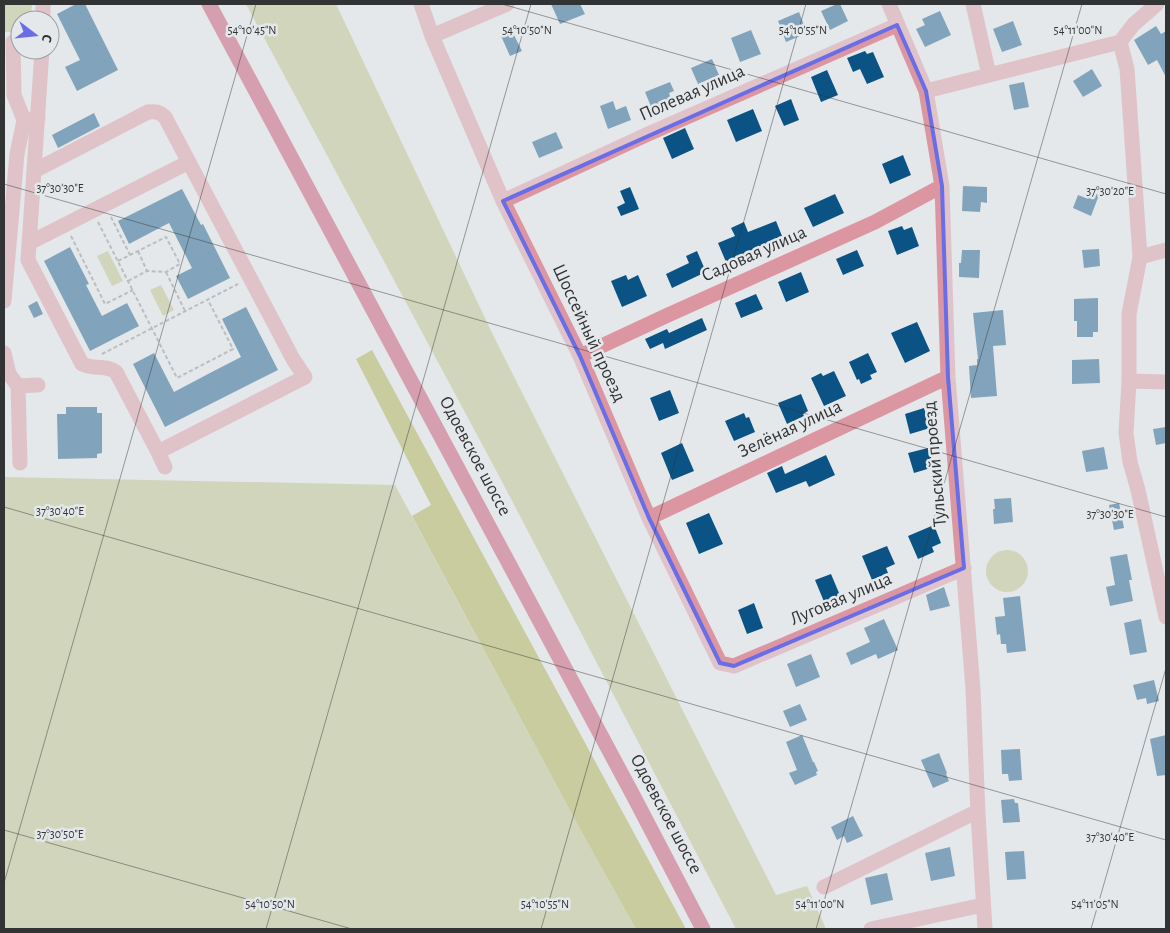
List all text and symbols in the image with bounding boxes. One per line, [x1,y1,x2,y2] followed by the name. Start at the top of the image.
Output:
[10,10,60,60] north arrow
[227,24,277,36] text: 54°10'45"N
[502,24,552,36] text: 54°10'50"N
[779,24,827,36] text: 54°10'55"N
[1054,24,1102,36] text: 54°11'00"N
[39,33,54,44] text: С
[636,61,748,125] street label: Полевая улица
[36,182,84,194] text: 37°30'30"E
[1086,185,1134,197] text: 37°30'20"E
[699,222,810,286] street label: Садовая улица
[549,261,629,405] street label: Шоссейный проезд
[436,393,514,519] street label: Одоевское шоссе
[735,397,845,461] street label: Зелёная улица
[920,400,950,528] street label: Тульский проезд
[36,505,84,517] text: 37°30'40"E
[1086,508,1134,520] text: 37°30'30"E
[787,569,895,629] street label: Луговая улица
[627,751,705,877] street label: Одоевское шоссе
[36,828,84,840] text: 37°30'50"E
[1086,831,1134,843] text: 37°30'40"E
[245,898,295,910] text: 54°10'50"N
[521,898,569,910] text: 54°10'55"N
[796,898,844,910] text: 54°11'00"N
[1071,898,1119,910] text: 54°11'05"N

